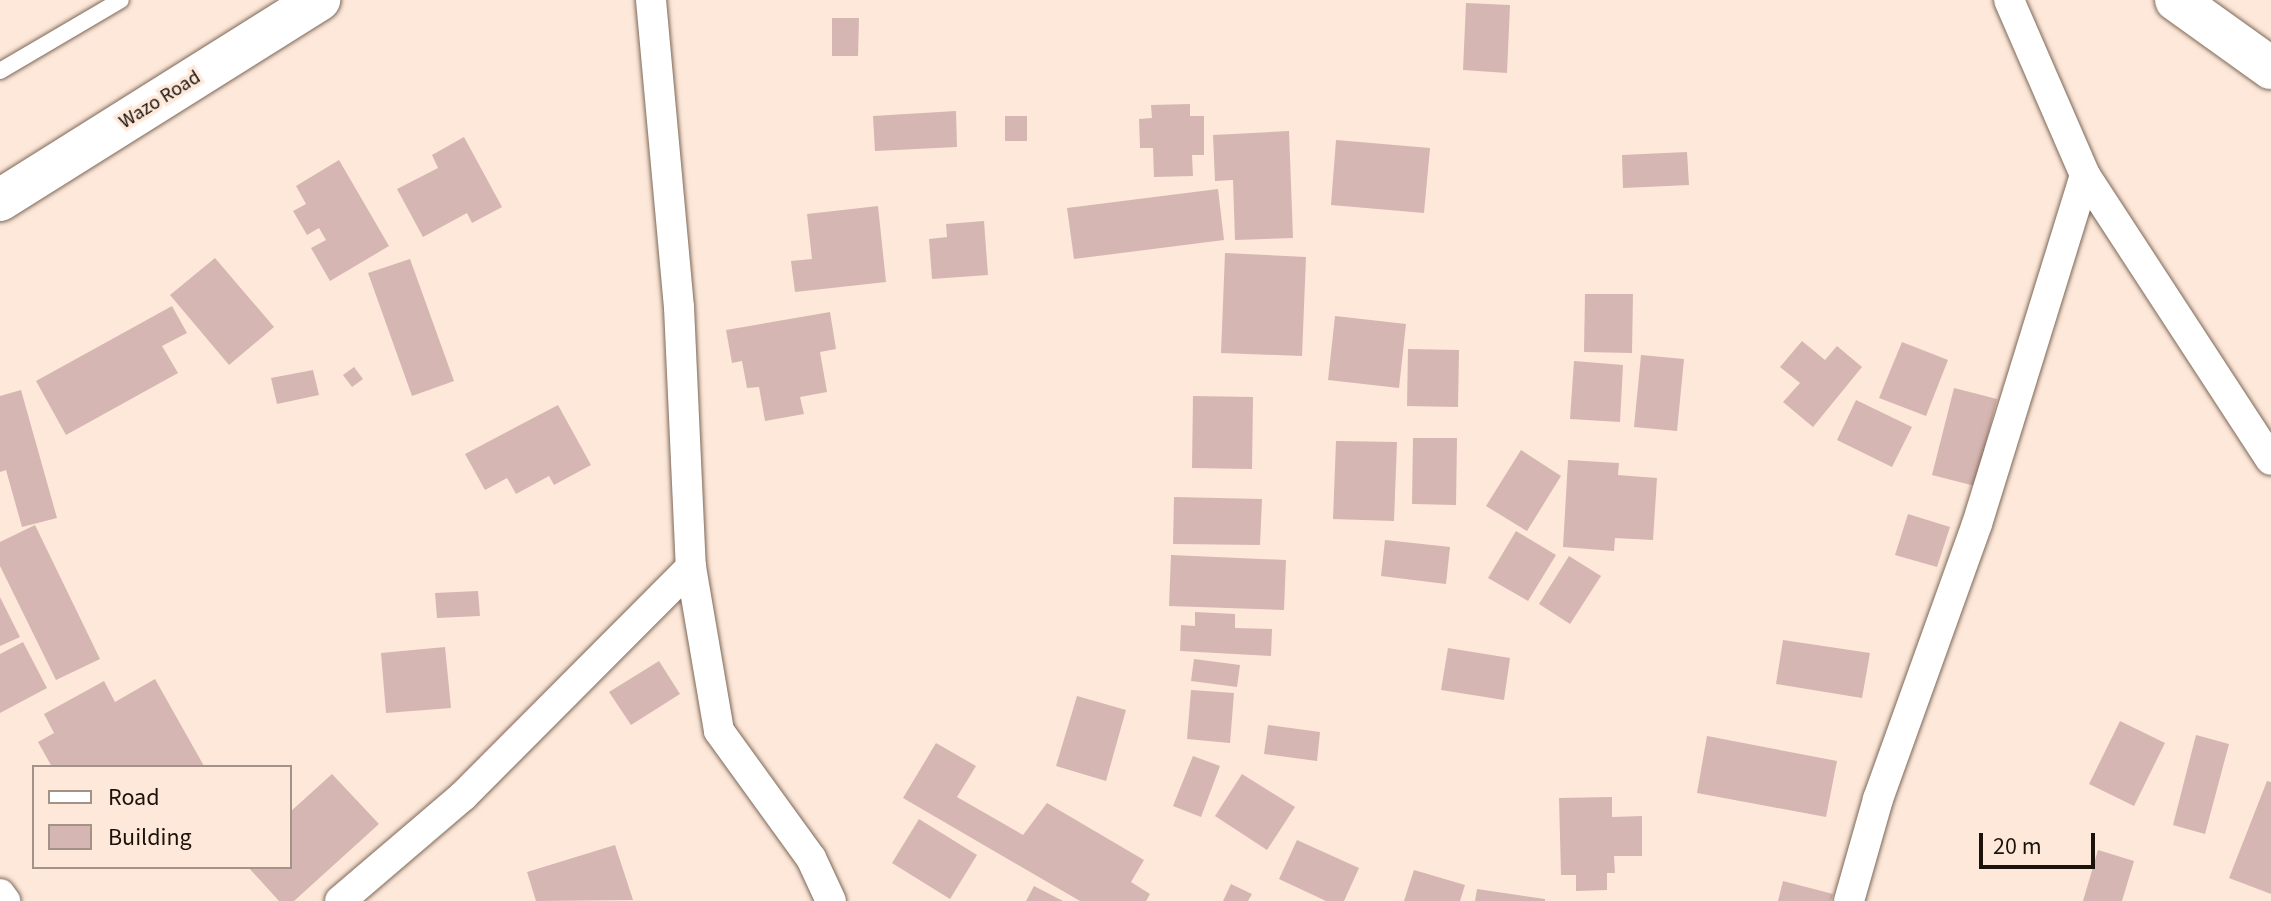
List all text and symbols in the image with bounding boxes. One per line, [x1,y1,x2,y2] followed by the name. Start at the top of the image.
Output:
[115,66,205,134] street label: Wazo Road
[32,765,292,869] legend
[108,780,160,815] text: Road
[1983,817,2099,867] scale bar
[108,820,192,855] text: Building
[1993,829,2042,864] text: 20 m

